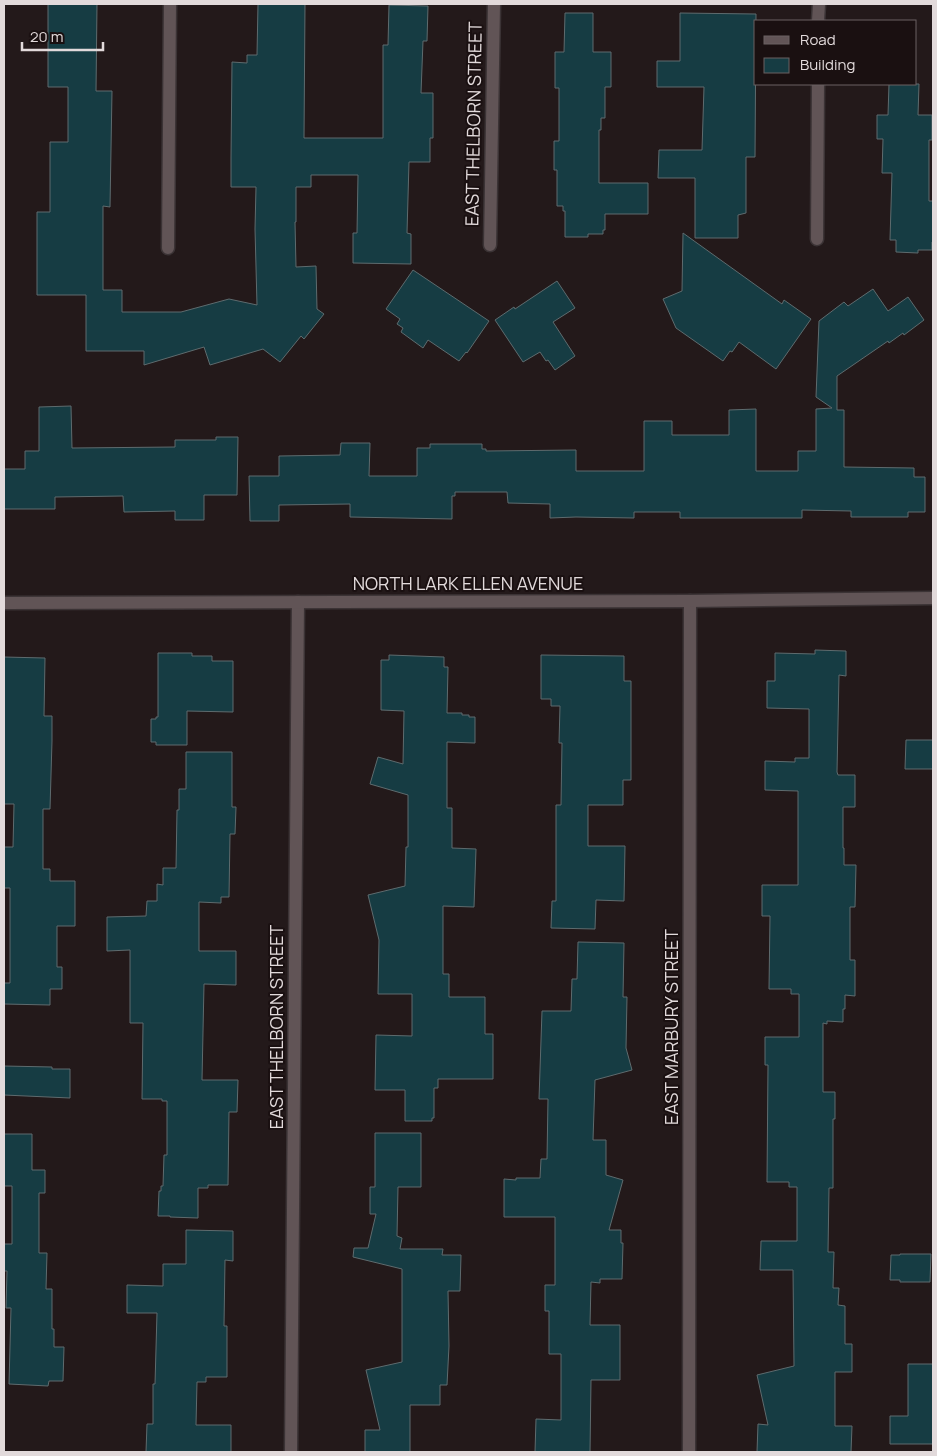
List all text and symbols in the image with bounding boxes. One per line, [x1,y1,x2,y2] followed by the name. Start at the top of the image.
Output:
[22,20,104,52] scale bar
[754,20,917,85] legend
[459,21,487,226] street label: EAST THELBORN STREET
[30,26,63,47] text: 20 m
[800,29,836,50] text: Road
[800,54,855,75] text: Building
[353,571,583,595] street label: NORTH LARK ELLEN AVENUE
[264,925,288,1129] street label: EAST THELBORN STREET
[659,929,683,1125] street label: EAST MARBURY STREET

